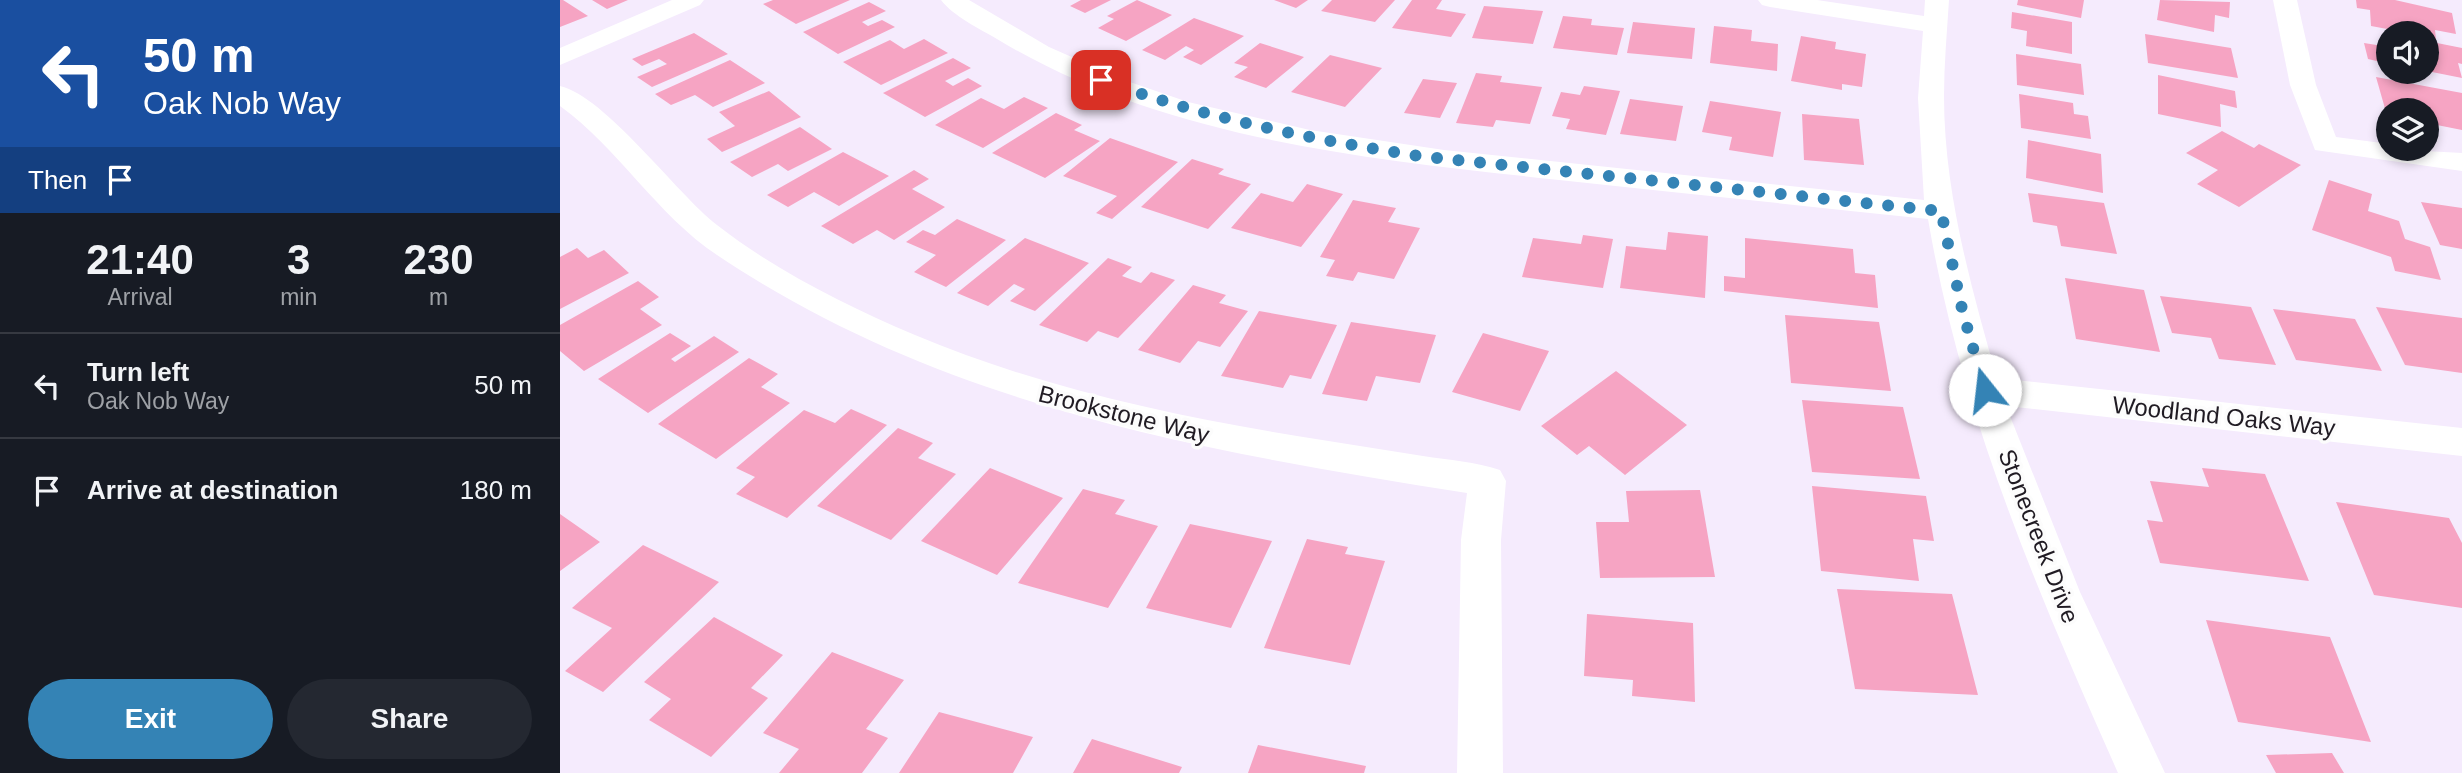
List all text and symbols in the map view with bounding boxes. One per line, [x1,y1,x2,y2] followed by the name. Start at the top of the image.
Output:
[2376,21,2439,161] map controls
[2376,21,2439,84] button: sound
[28,28,119,119] icon: left
[143,28,255,82] text: 50 m
[1071,50,1131,110] pin
[1082,61,1120,99] icon: arrive
[143,85,341,121] text: Oak Nob Way
[2376,98,2439,161] button: layers
[101,161,139,199] icon: arrive
[28,165,87,195] text: Then
[86,236,194,283] text: 21:40
[287,236,310,283] text: 3
[404,236,474,283] text: 230
[107,284,173,310] text: Arrival
[280,284,317,310] text: min
[429,284,448,310] text: m
[1948,353,2022,427] position arrow
[87,357,189,387] text: Turn left
[28,367,66,405] icon: left
[474,370,532,400] text: 50 m
[1036,380,1212,448] street label: Brookstone Way
[87,388,229,414] text: Oak Nob Way
[2111,391,2337,441] street label: Woodland Oaks Way
[1993,445,2085,627] street label: Stonecreek Drive
[28,472,66,510] icon: arrive
[87,475,338,505] text: Arrive at destination
[460,475,532,505] text: 180 m
[28,679,273,759] button: Exit
[287,679,532,759] button: Share

